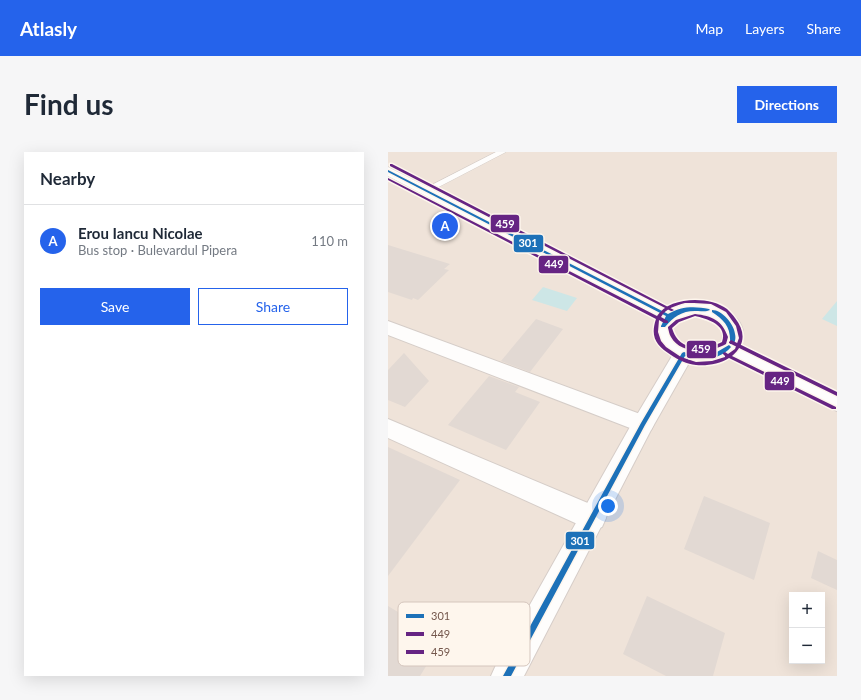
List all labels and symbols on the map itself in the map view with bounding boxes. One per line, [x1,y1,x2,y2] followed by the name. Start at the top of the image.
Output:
[432,211,458,241] pin: A
[490,214,520,233] line badge: 459
[495,217,515,230] text: 459
[513,234,544,253] line badge: 301
[518,236,538,249] text: 301
[538,255,569,274] line badge: 449
[544,257,564,270] text: 449
[686,340,717,359] line badge: 459
[691,342,711,355] text: 459
[764,371,795,391] line badge: 449
[770,374,790,387] text: 449
[598,496,618,516] your location
[565,531,595,550] line badge: 301
[570,534,590,547] text: 301
[398,602,530,666] legend
[431,609,450,622] text: 301
[431,627,450,640] text: 449
[431,645,450,658] text: 459

